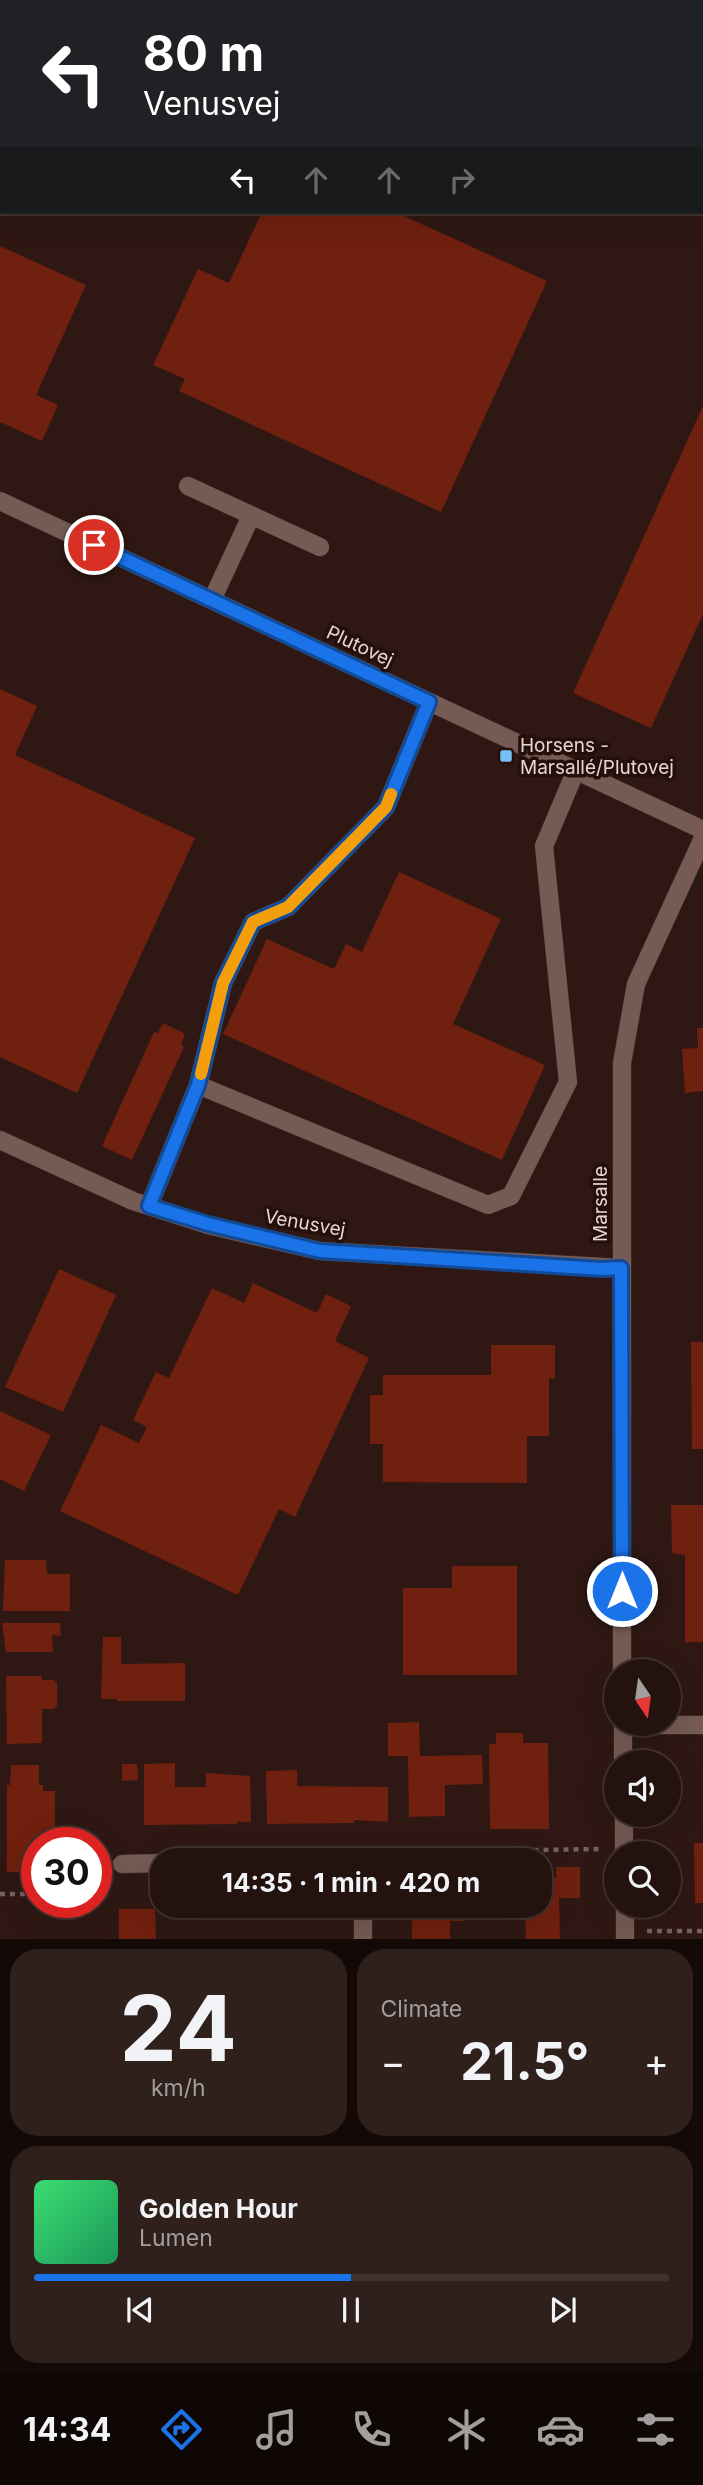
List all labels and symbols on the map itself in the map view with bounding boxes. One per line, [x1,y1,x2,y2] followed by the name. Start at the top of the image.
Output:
[64,515,124,575] pin
[323,621,397,671] street label: Plutovej
[520,734,674,779] place label: Horsens - Marsallé/Plutovej
[498,748,514,764] marker: Horsens - Marsallé/Plutovej
[589,1166,612,1242] street label: Marsalle
[263,1205,347,1241] street label: Venusvej
[585,1554,659,1628] position arrow
[604,1659,681,1736] north arrow
[21,1827,112,1918] speed limit sign: 30

